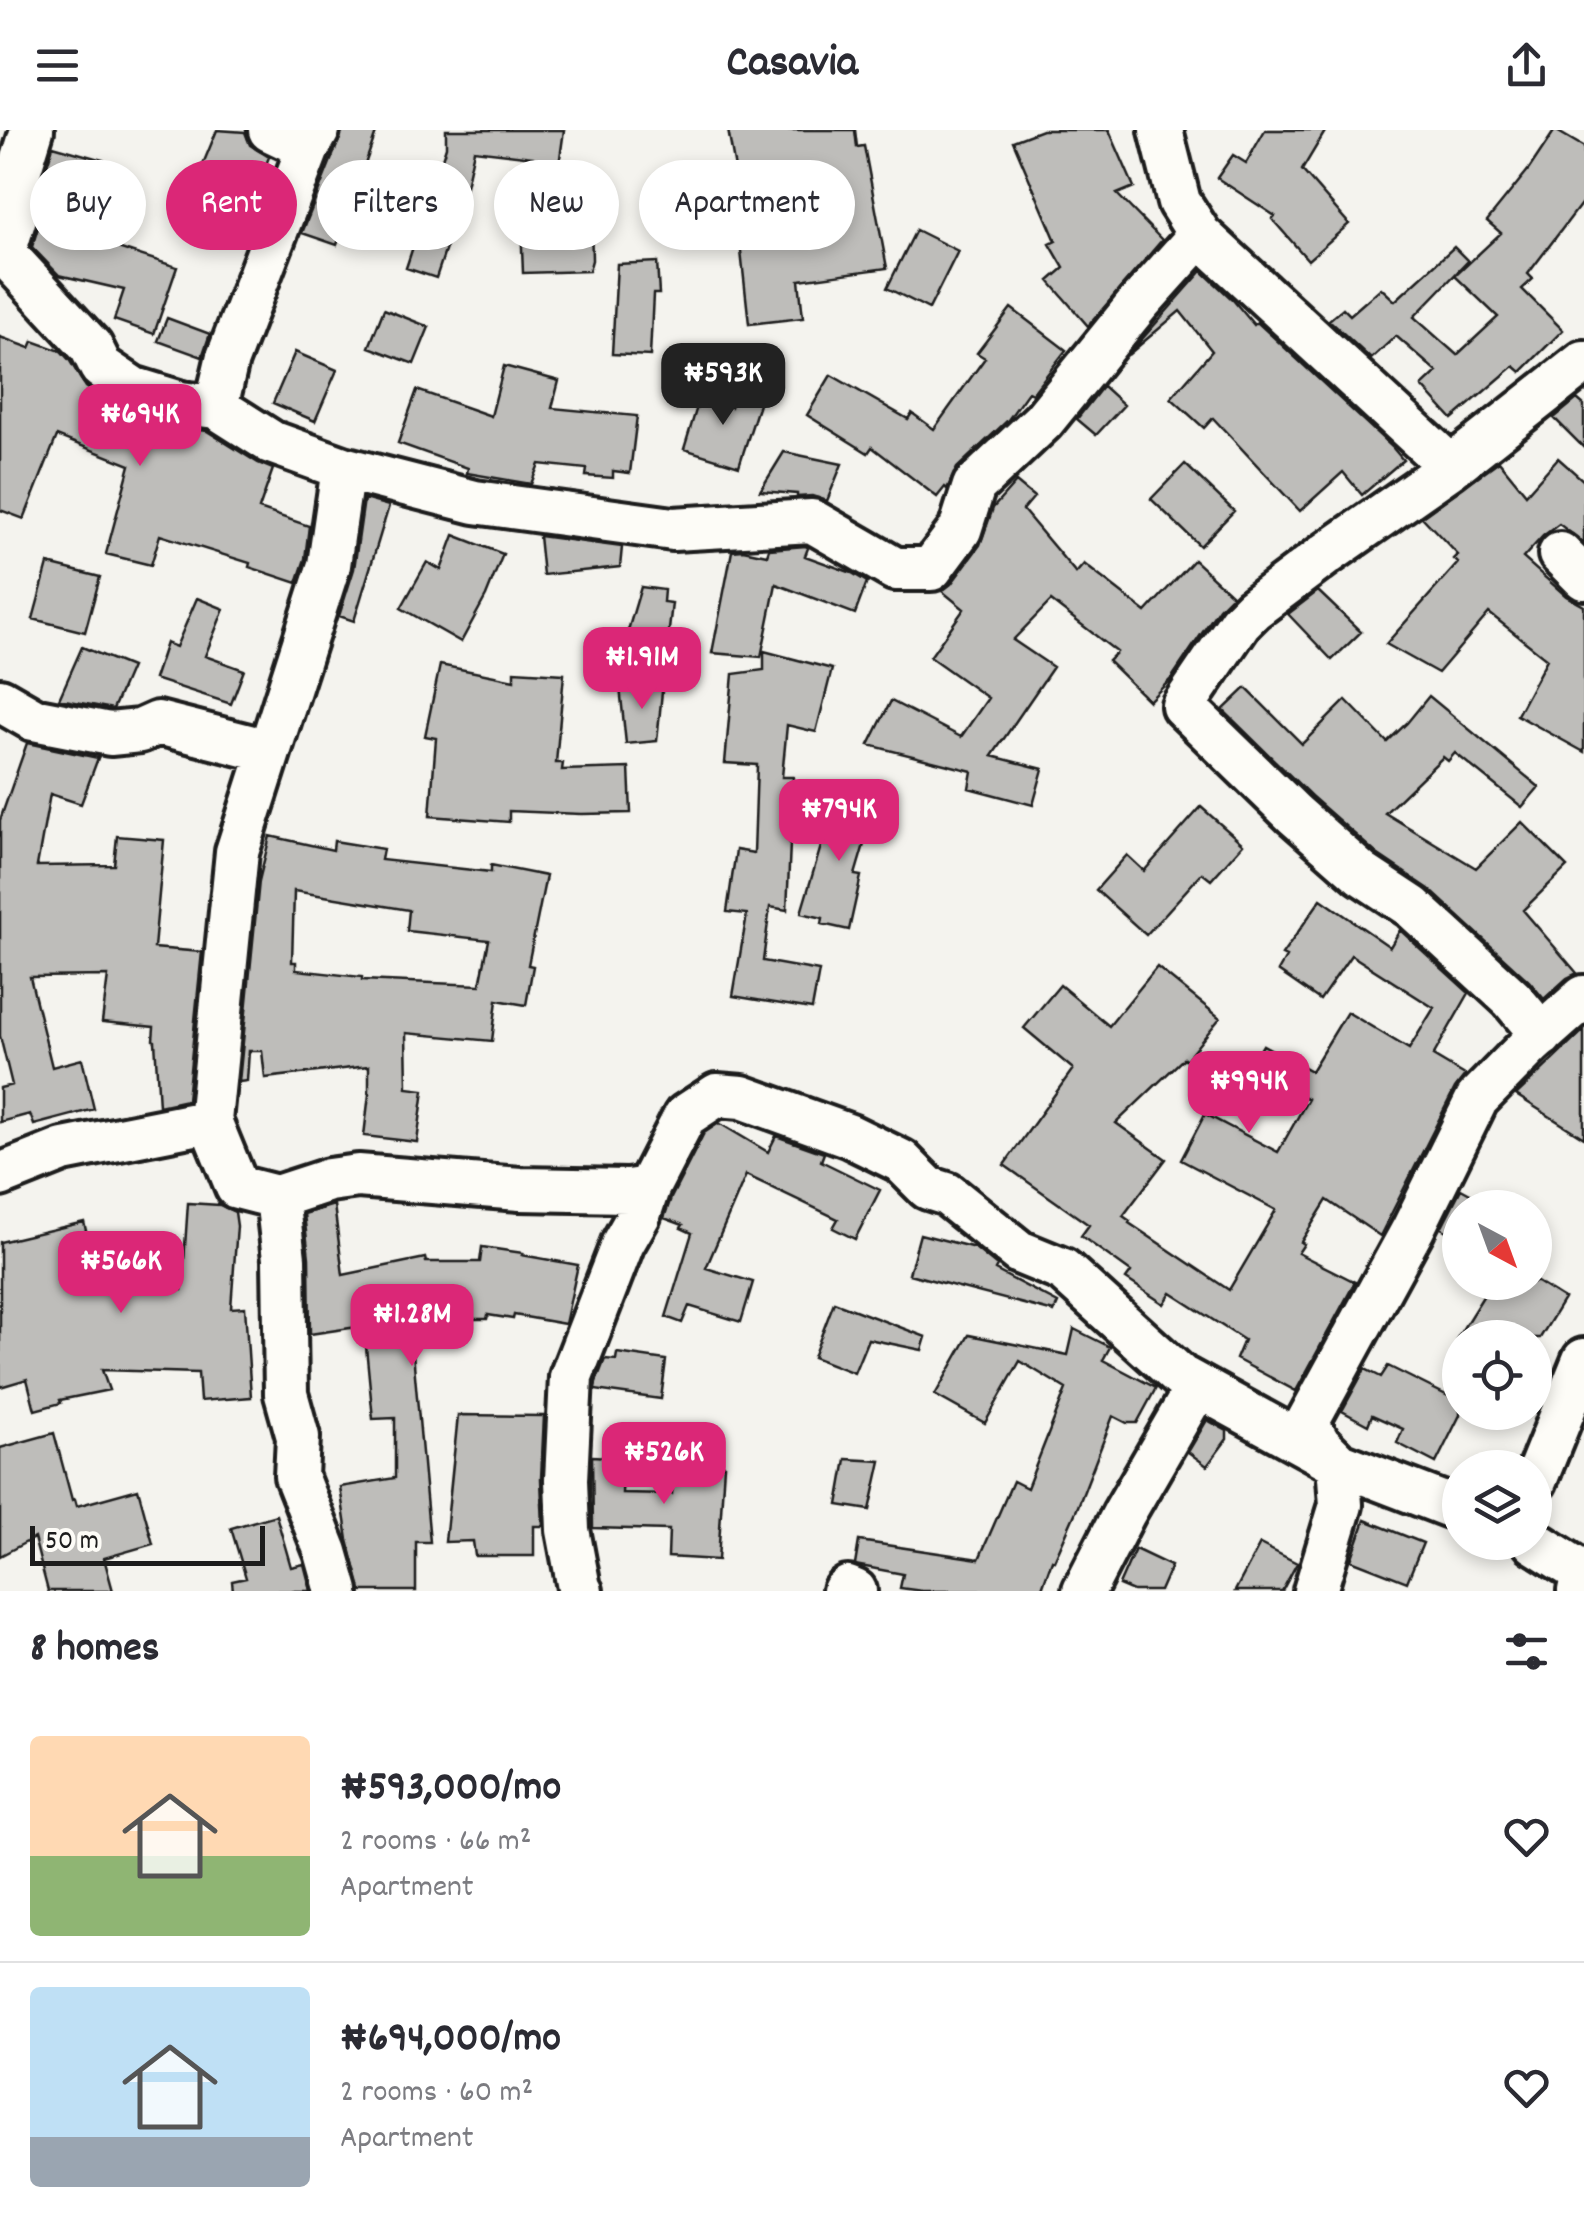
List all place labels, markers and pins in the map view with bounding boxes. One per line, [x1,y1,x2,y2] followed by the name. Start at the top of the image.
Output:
[653,343,793,428] pin: ₦593K
[70,384,210,469] pin: ₦694K
[561,627,723,712] pin: ₦1.91M
[769,779,909,864] pin: ₦794K
[1179,1051,1319,1136] pin: ₦994K
[51,1231,191,1316] pin: ₦566K
[331,1284,493,1369] pin: ₦1.28M
[594,1422,734,1507] pin: ₦526K

